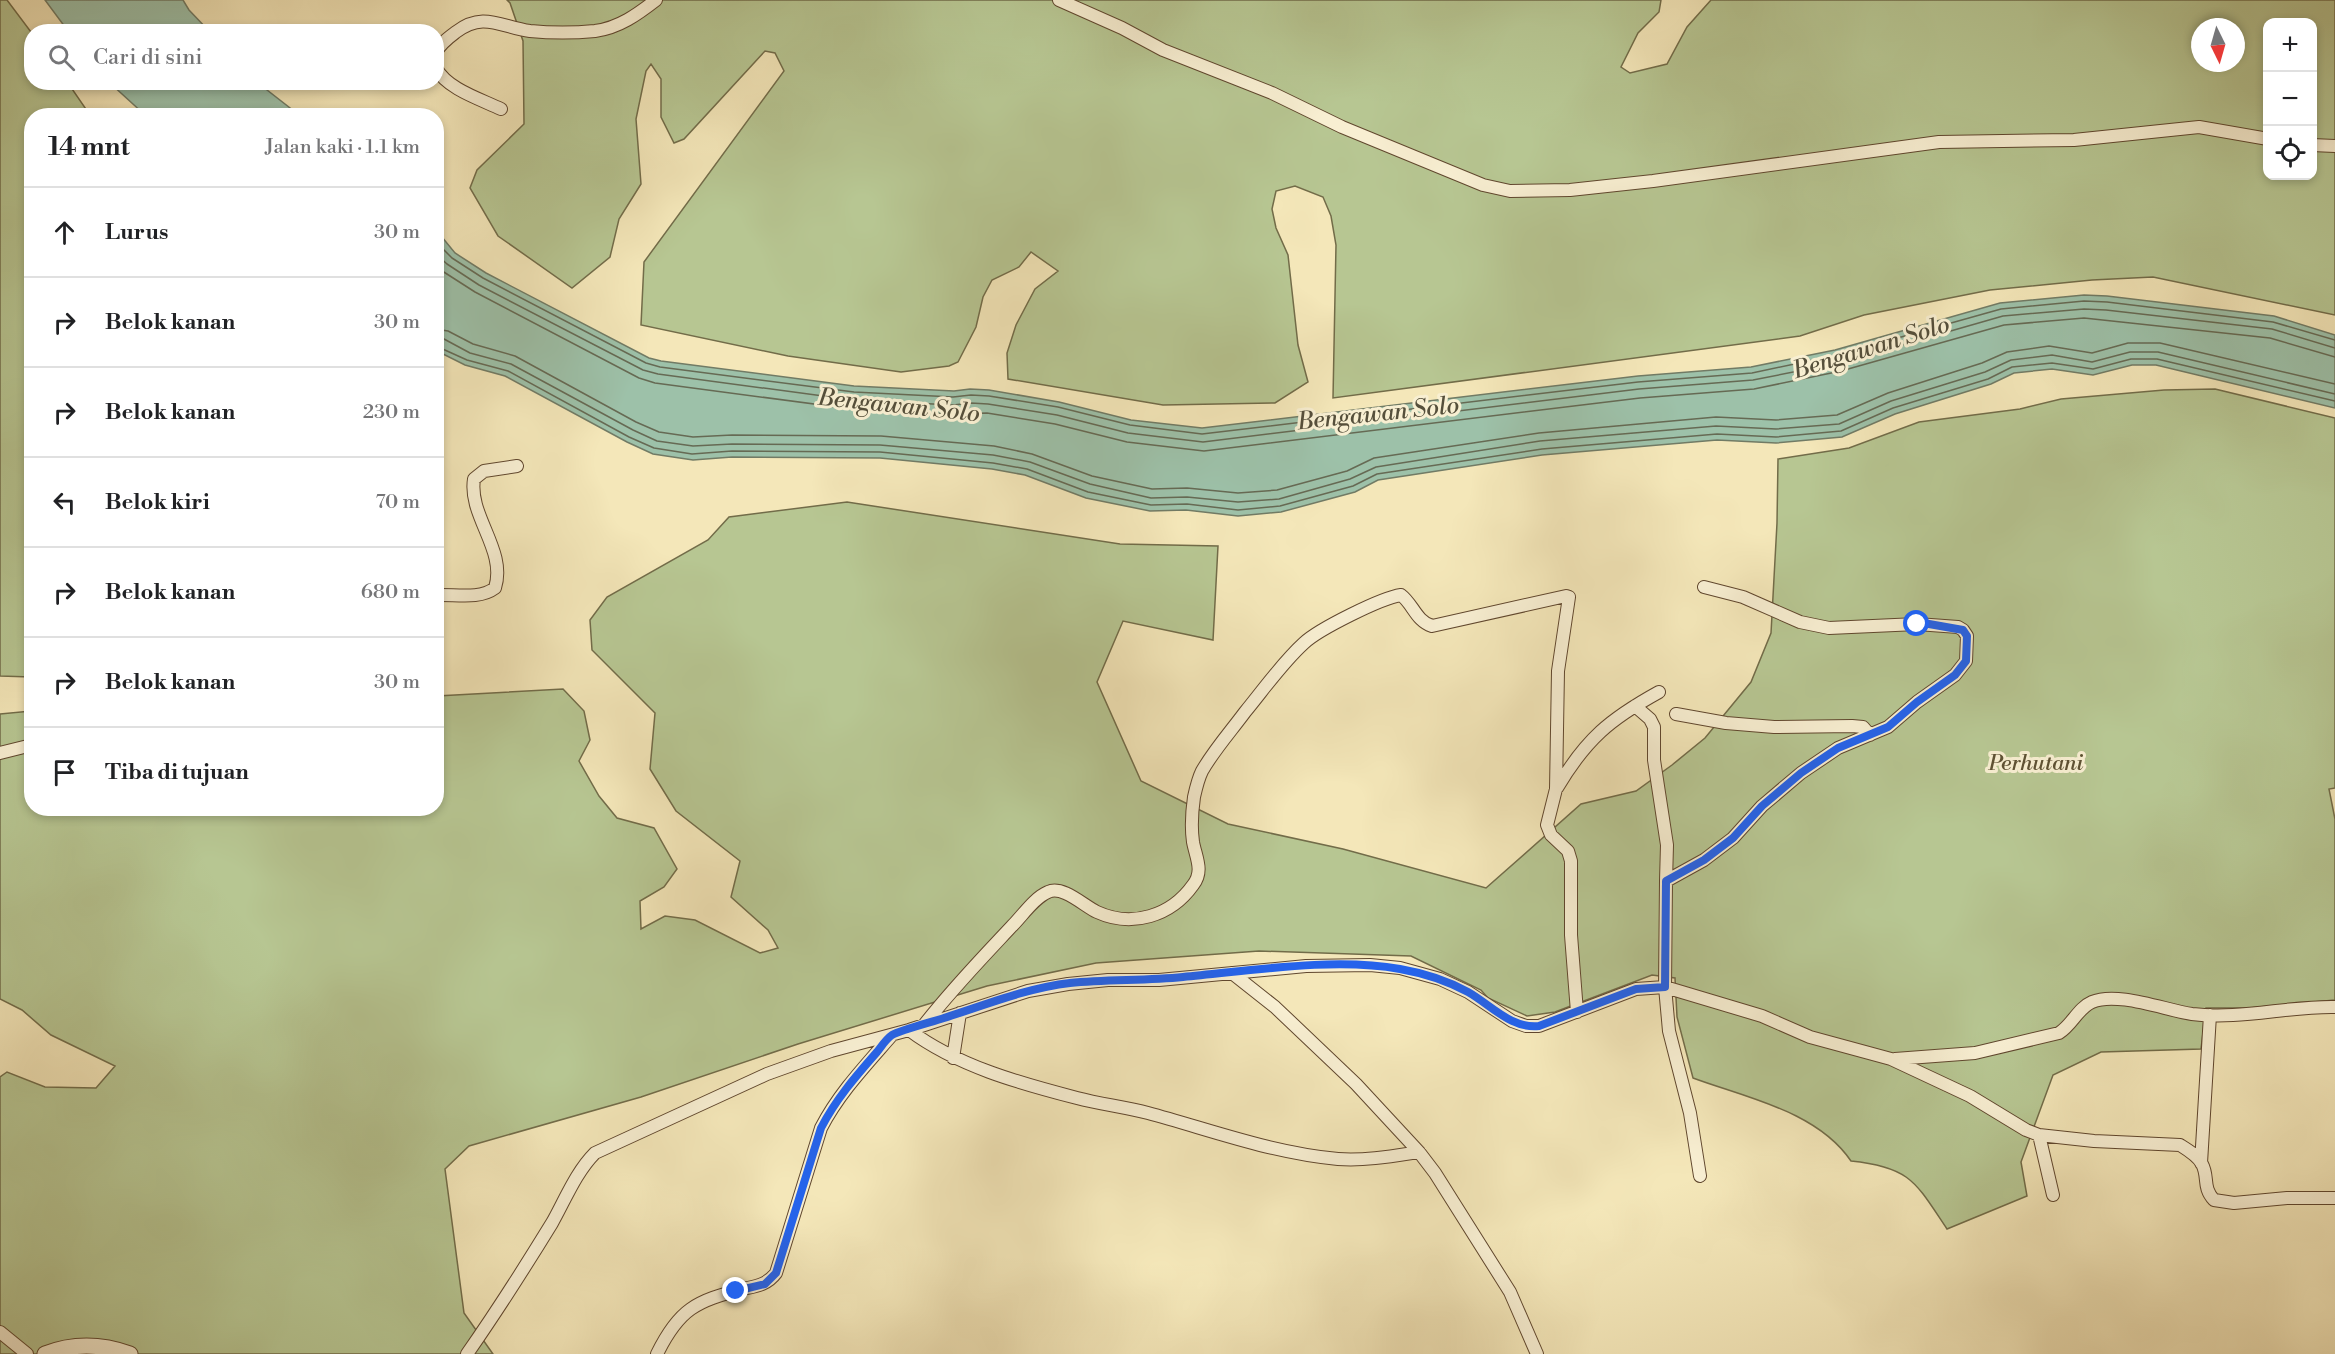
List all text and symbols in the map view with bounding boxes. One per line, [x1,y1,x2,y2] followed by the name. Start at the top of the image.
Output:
[2191,18,2245,72] north arrow
[2263,18,2317,180] map controls
[2263,18,2317,72] button: +
[24,24,444,90] search box
[45,41,78,74] icon: search
[93,44,203,71] text: Cari di sini
[2263,72,2317,126] button: −
[2263,126,2317,180] button: locate
[48,131,130,163] text: 14 mnt
[265,135,420,160] text: Jalan kaki · 1.1 km
[48,216,81,249] icon: ahead
[105,219,168,246] text: Lurus
[374,220,420,245] text: 30 m
[48,306,81,339] icon: right
[105,309,235,336] text: Belok kanan
[374,310,420,335] text: 30 m
[1788,310,1953,386] water label: Bengawan Solo
[815,382,981,429] water label: Bengawan Solo
[1295,391,1461,438] water label: Bengawan Solo
[48,396,81,429] icon: right
[105,399,235,426] text: Belok kanan
[363,400,420,425] text: 230 m
[48,486,81,519] icon: left
[105,489,210,516] text: Belok kiri
[376,490,420,515] text: 70 m
[48,576,81,609] icon: right
[105,579,235,606] text: Belok kanan
[361,580,420,605] text: 680 m
[1903,610,1929,636] route start
[48,666,81,699] icon: right
[105,669,235,696] text: Belok kanan
[374,670,420,695] text: 30 m
[1988,750,2084,777] park label: Perhutani
[48,756,81,789] icon: arrive
[105,759,249,786] text: Tiba di tujuan
[722,1277,748,1303] route end

